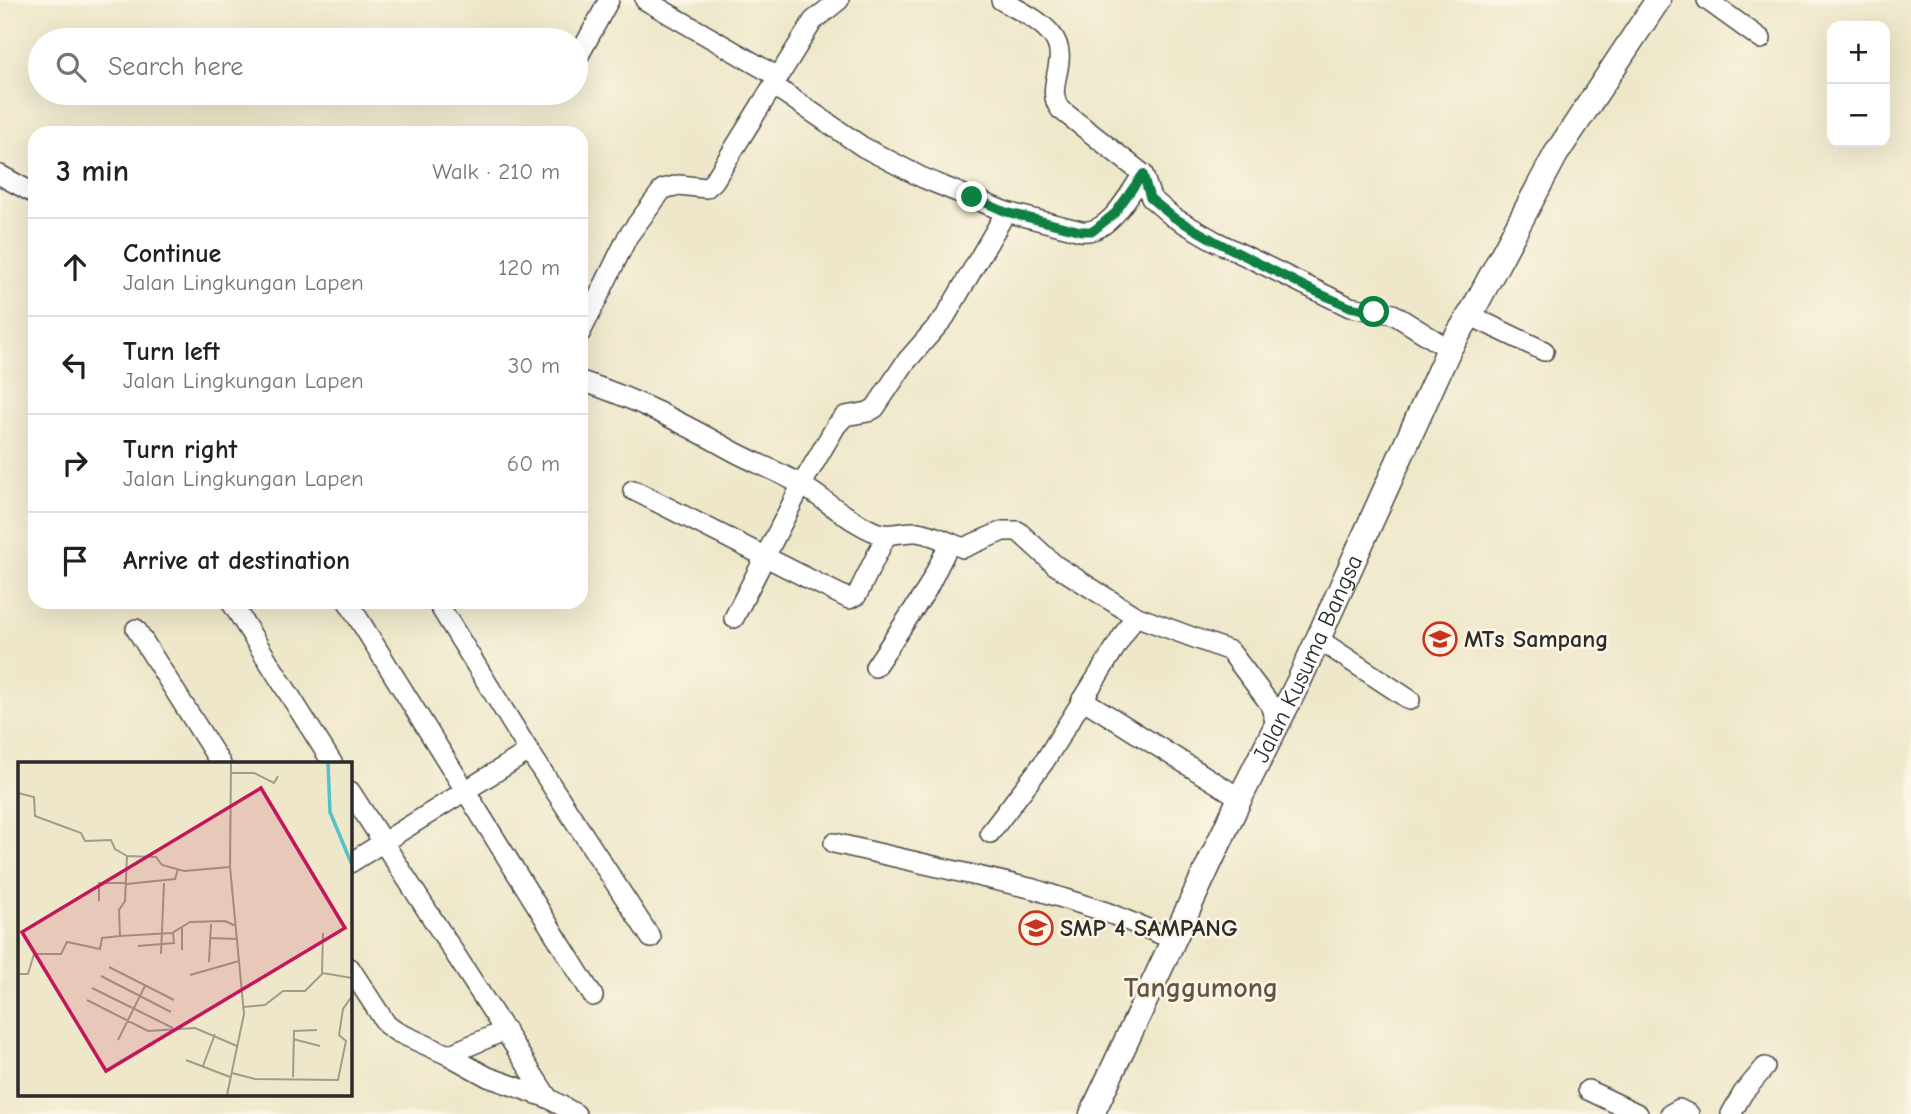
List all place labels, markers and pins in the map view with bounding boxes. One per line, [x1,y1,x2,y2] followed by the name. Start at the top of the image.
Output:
[1421,620,1459,658] school or university icon: MTs Sampang
[1464,625,1608,653] place label: MTs Sampang
[1017,909,1055,947] school or university icon: SMP 4 SAMPANG
[1060,914,1238,942] place label: SMP 4 SAMPANG

